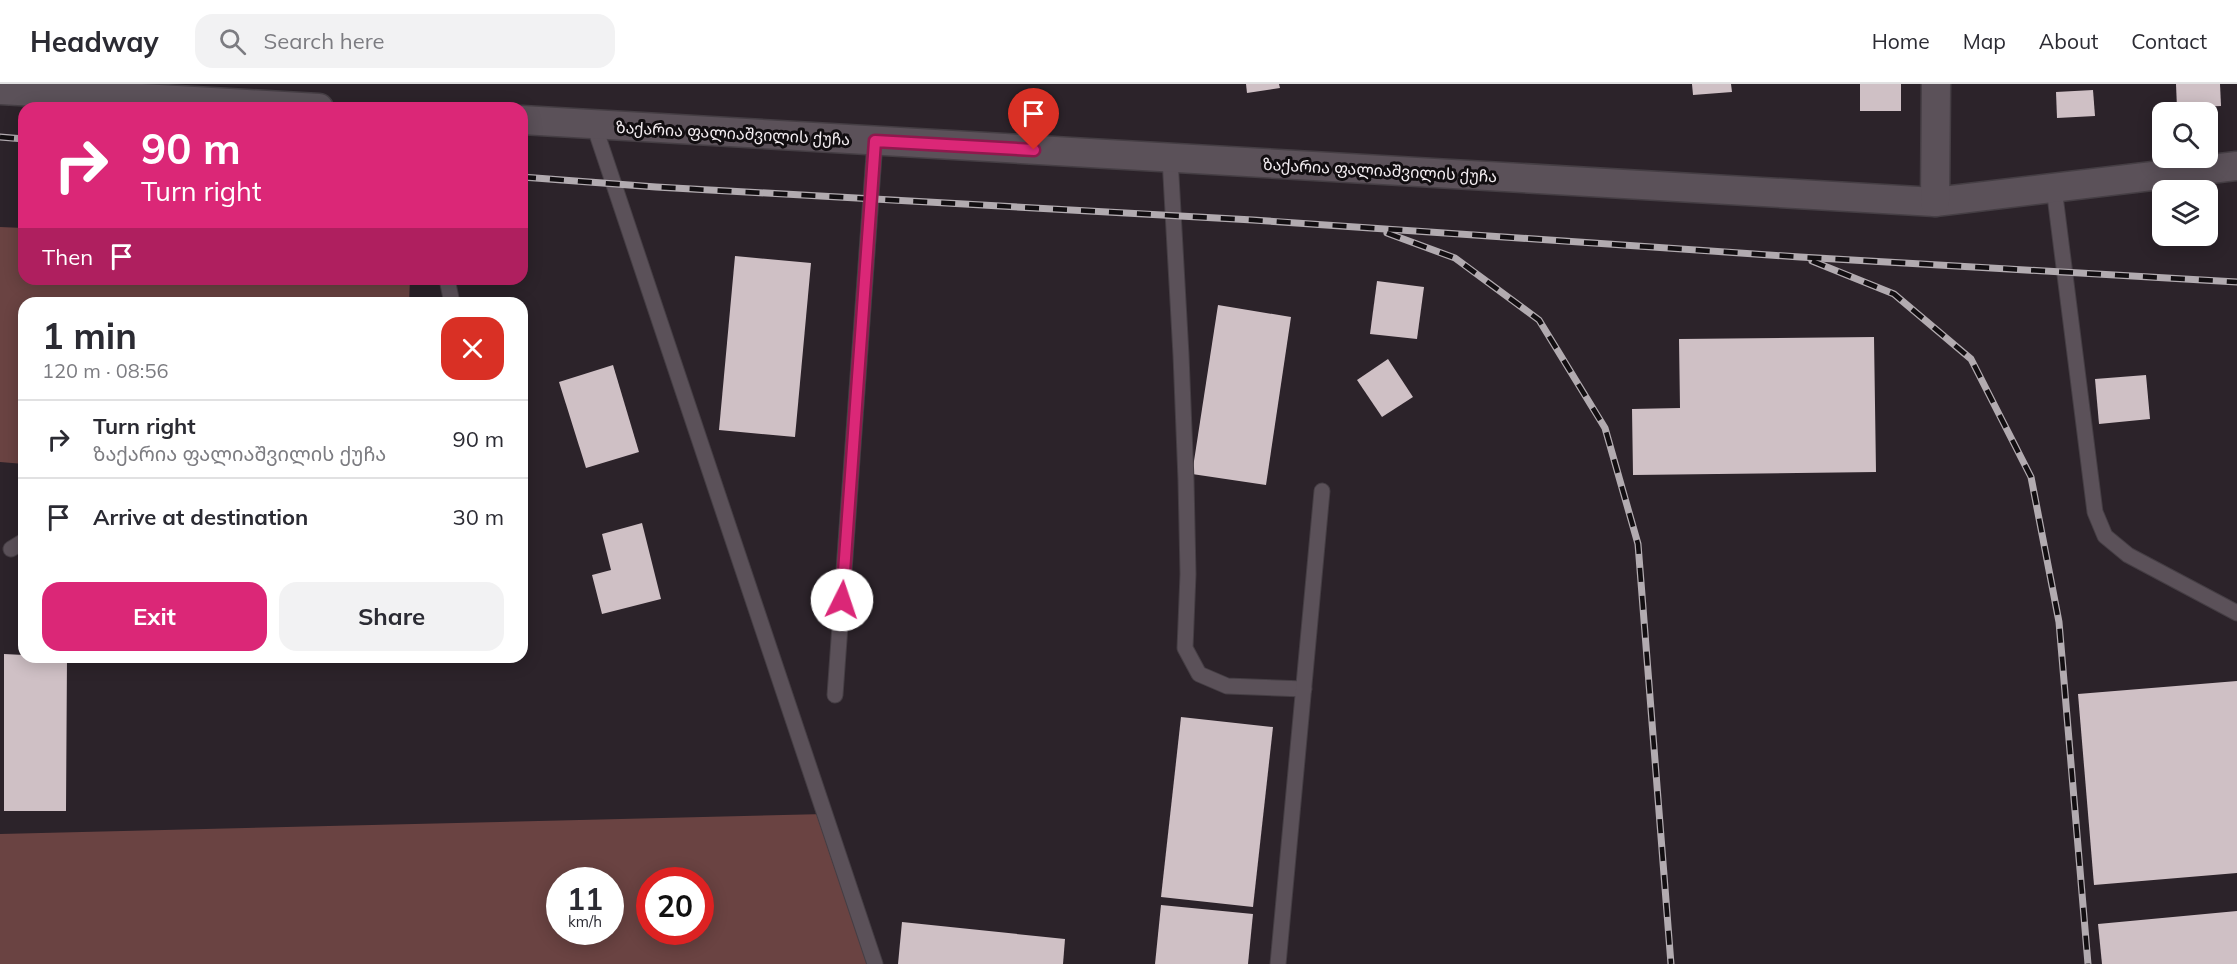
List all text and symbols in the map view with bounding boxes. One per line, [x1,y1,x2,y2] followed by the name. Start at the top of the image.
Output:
[195,14,615,68] search box
[30,24,159,59] text: Headway
[216,25,249,58] icon: search
[264,27,385,55] text: Search here
[1872,28,1930,54] text: Home
[1963,28,2006,54] text: Map
[2039,28,2098,54] text: About
[2131,28,2207,54] text: Contact
[1008,88,1059,150] pin
[1017,97,1050,130] icon: arrive
[2152,102,2218,246] map controls
[2152,102,2218,168] button: search
[615,117,851,150] street label: ზაქარია ფალიაშვილის ქუჩა
[141,122,241,175] text: 90 m
[42,126,120,204] icon: right
[1262,154,1498,187] street label: ზაქარია ფალიაშვილის ქუჩა
[141,174,261,208] text: Turn right
[2152,180,2218,246] button: layers
[105,240,138,273] icon: arrive
[42,243,93,271] text: Then
[42,313,137,358] text: 1 min
[441,317,504,380] button: close
[42,358,168,383] text: 120 m · 08:56
[93,412,196,440] text: Turn right
[42,423,75,456] icon: right
[453,425,504,453] text: 90 m
[93,441,386,466] text: ზაქარია ფალიაშვილის ქუჩა
[42,501,75,534] icon: arrive
[93,503,308,531] text: Arrive at destination
[453,503,504,531] text: 30 m
[810,568,874,632] position arrow
[42,582,267,651] button: Exit
[279,582,504,651] button: Share
[636,867,714,945] speed limit sign: 20
[567,880,603,918] text: 11
[568,912,602,931] text: km/h

